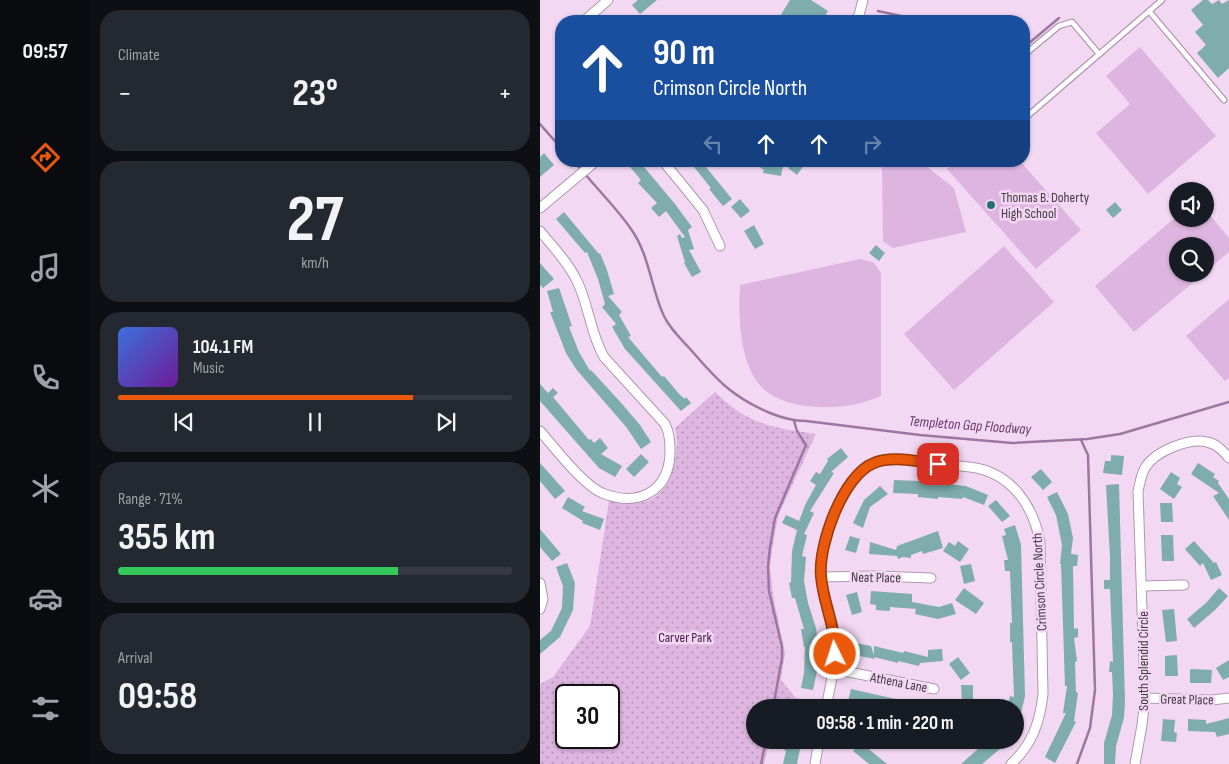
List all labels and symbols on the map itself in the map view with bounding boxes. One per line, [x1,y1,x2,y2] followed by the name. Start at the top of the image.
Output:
[1001,189,1090,222] place label: Thomas B. Doherty High School
[985,199,997,211] marker: Thomas B. Doherty High School
[908,412,1033,439] water label: Templeton Gap Floodway
[917,443,959,485] pin
[1028,533,1051,631] street label: Crimson Circle North
[851,569,901,586] street label: Neat Place
[1135,611,1152,711] street label: South Splendid Circle
[808,627,860,679] position arrow
[658,629,713,646] park label: Carver Park
[868,668,929,696] street label: Athena Lane
[555,684,620,749] speed limit sign: 30
[1160,691,1214,708] street label: Great Place

